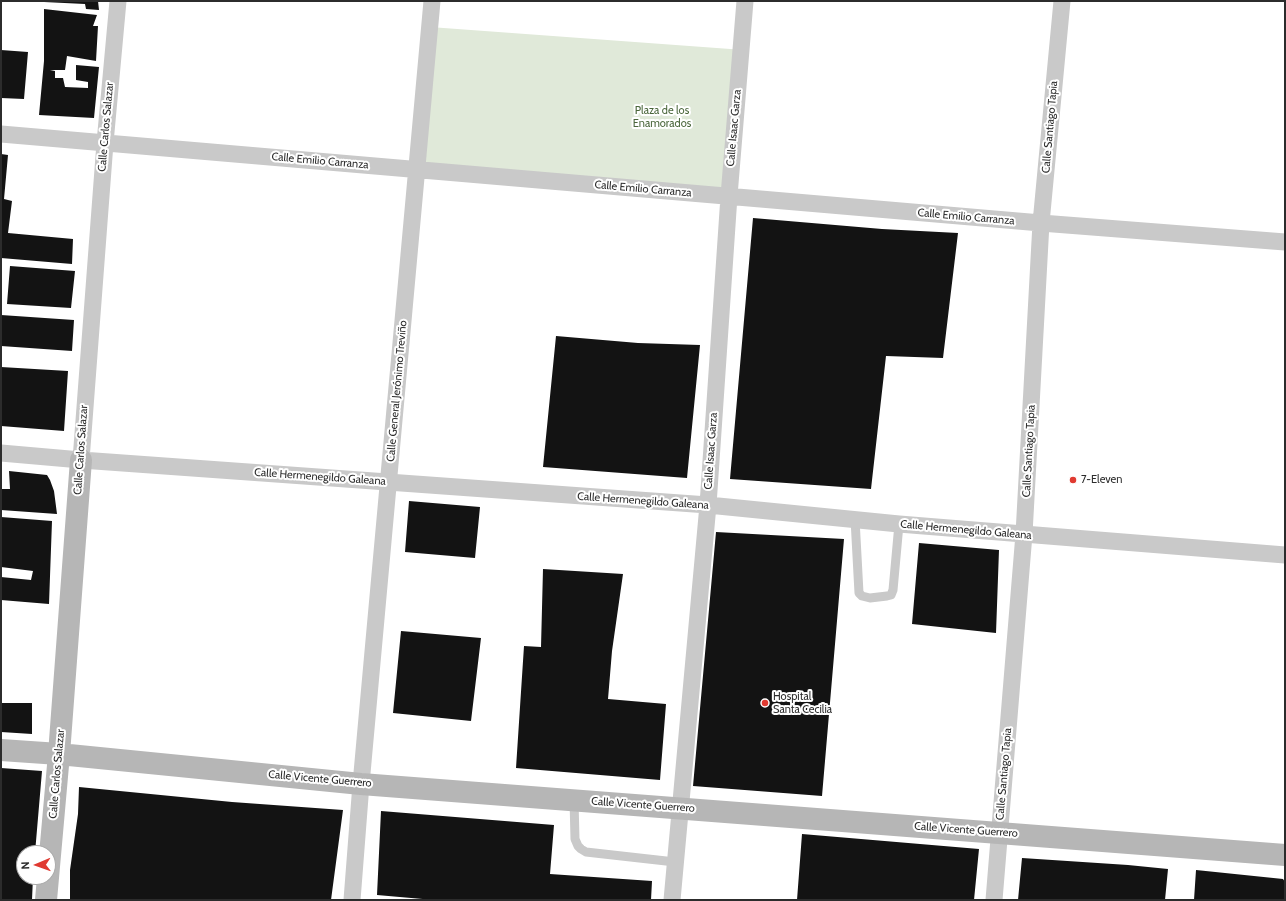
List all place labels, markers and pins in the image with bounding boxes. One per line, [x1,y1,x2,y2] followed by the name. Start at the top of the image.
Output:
[1081,473,1122,487] place label: 7-Eleven
[1068,475,1078,485] marker: 7-Eleven
[773,690,832,716] place label: Hospital Santa Cecilia
[760,698,770,708] marker: Hospital Santa Cecilia

